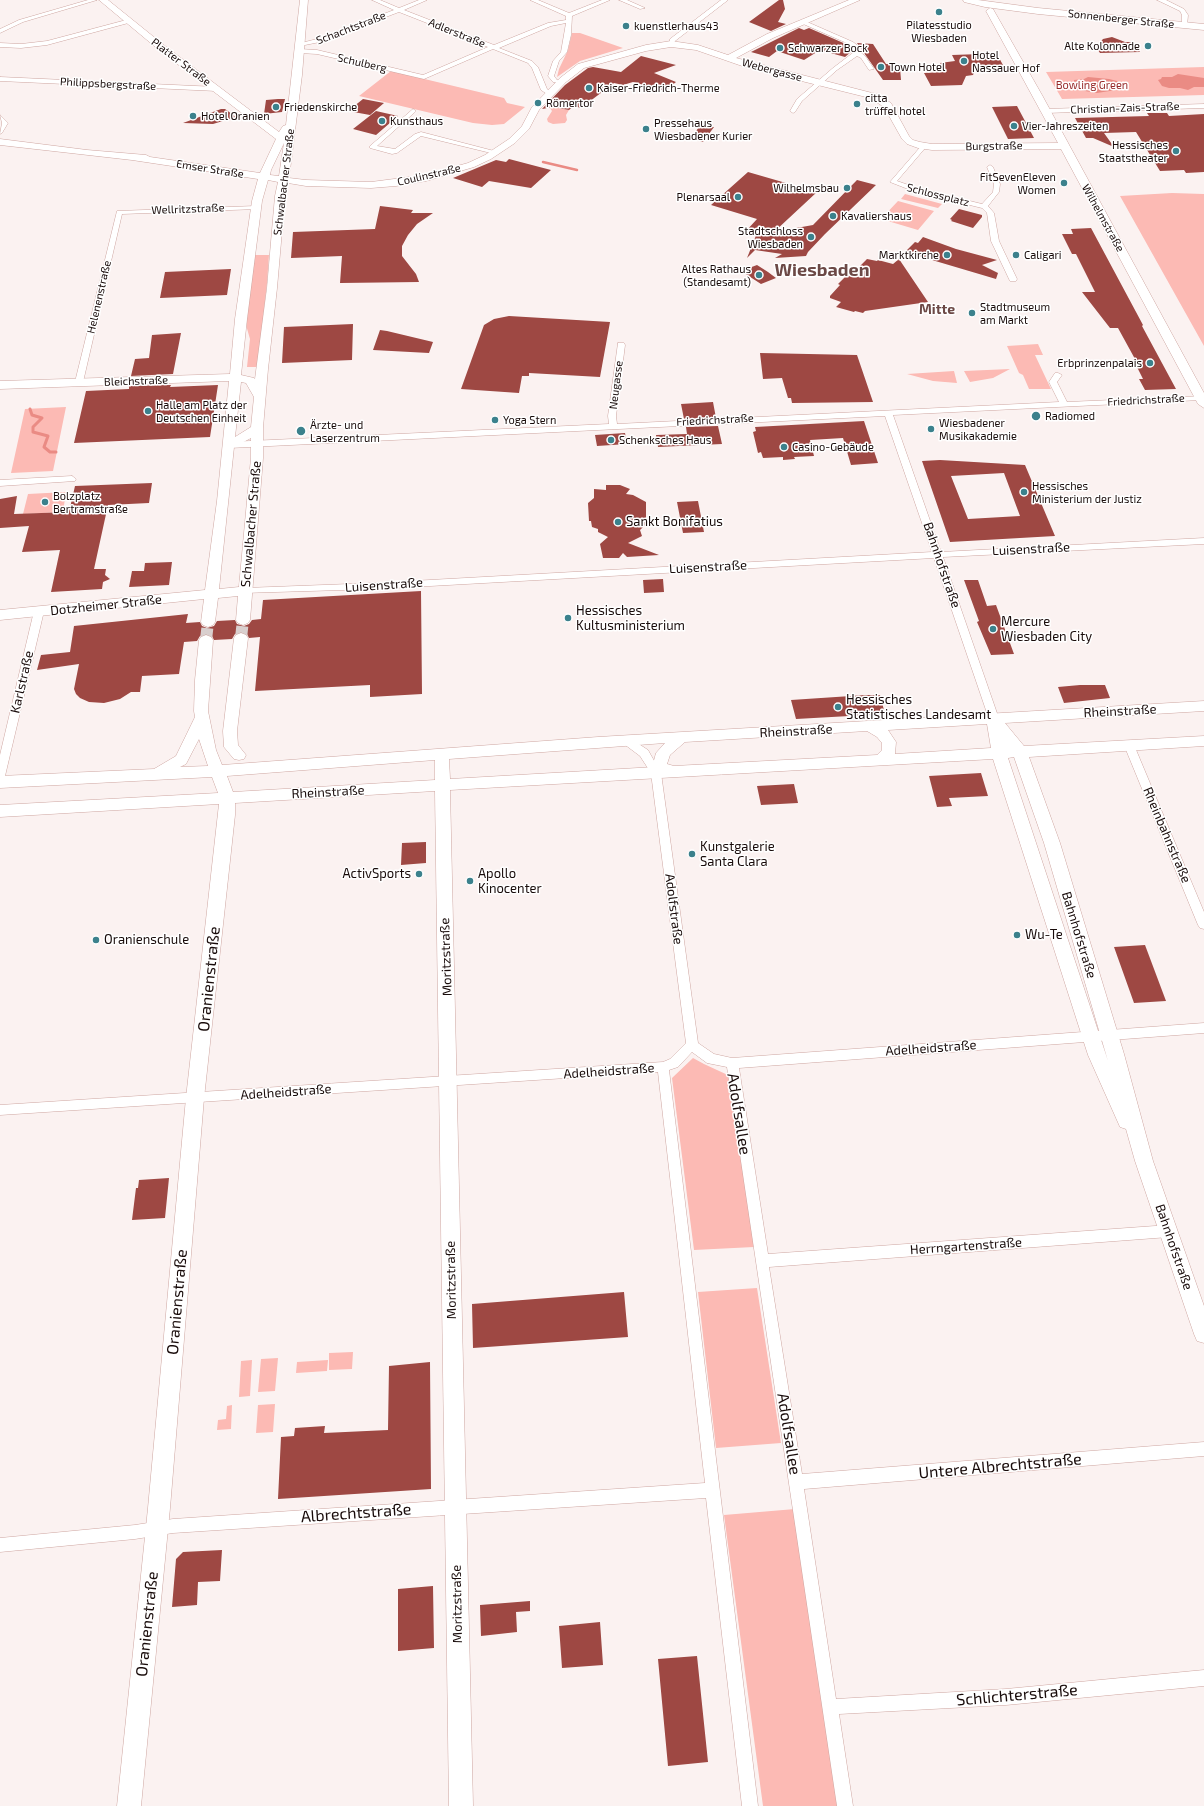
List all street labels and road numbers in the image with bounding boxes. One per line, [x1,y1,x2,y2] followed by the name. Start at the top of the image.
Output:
[1067,7,1175,31] street label: Sonnenberger Straße
[314,9,388,47] street label: Schachtstraße
[427,16,487,50] street label: Adlerstraße
[149,35,213,89] street label: Platter Straße
[336,51,388,75] street label: Schulberg
[740,56,804,84] street label: Webergasse
[60,75,156,93] street label: Philippsbergstraße
[1070,100,1180,116] street label: Christian-Zais-Straße
[271,128,297,236] street label: Schwalbacher Straße
[965,139,1023,153] street label: Burgstraße
[175,157,245,181] street label: Emser Straße
[396,161,462,189] street label: Coulinstraße
[905,181,971,209] street label: Schlossplatz
[1079,182,1127,254] street label: Wilhelmstraße
[151,201,225,217] street label: Wellritzstraße
[84,259,114,335] street label: Helenenstraße
[606,360,626,410] street label: Neugasse
[104,373,168,389] street label: Bleichstraße
[1107,391,1185,409] street label: Friedrichstraße
[676,411,754,429] street label: Friedrichstraße
[238,460,264,588] street label: Schwalbacher Straße
[920,520,964,610] street label: Bahnhofstraße
[992,539,1070,559] street label: Luisenstraße
[669,557,747,577] street label: Luisenstraße
[344,574,424,596] street label: Luisenstraße
[49,591,163,619] street label: Dotzheimer Straße
[7,649,37,715] street label: Karlstraße
[1083,701,1157,721] street label: Rheinstraße
[759,721,833,741] street label: Rheinstraße
[291,782,365,802] street label: Rheinstraße
[1140,785,1194,885] street label: Rheinbahnstraße
[662,873,686,945] street label: Adolfstraße
[1058,890,1100,980] street label: Bahnhofstraße
[437,918,455,996] street label: Moritzstraße
[194,925,224,1033] street label: Oranienstraße
[885,1037,977,1059] street label: Adelheidstraße
[563,1060,655,1082] street label: Adelheidstraße
[723,1072,755,1156] street label: Adolfsallee
[240,1081,332,1103] street label: Adelheidstraße
[1152,1202,1196,1292] street label: Bahnhofstraße
[909,1234,1023,1258] street label: Herrngartenstraße
[443,1241,459,1319] street label: Moritzstraße
[163,1248,191,1356] street label: Oranienstraße
[773,1392,805,1476] street label: Adolfsallee
[918,1449,1082,1483] street label: Untere Albrechtstraße
[300,1500,412,1526] street label: Albrechtstraße
[449,1565,465,1643] street label: Moritzstraße
[132,1570,162,1678] street label: Oranienstraße
[955,1680,1079,1710] street label: Schlichterstraße

